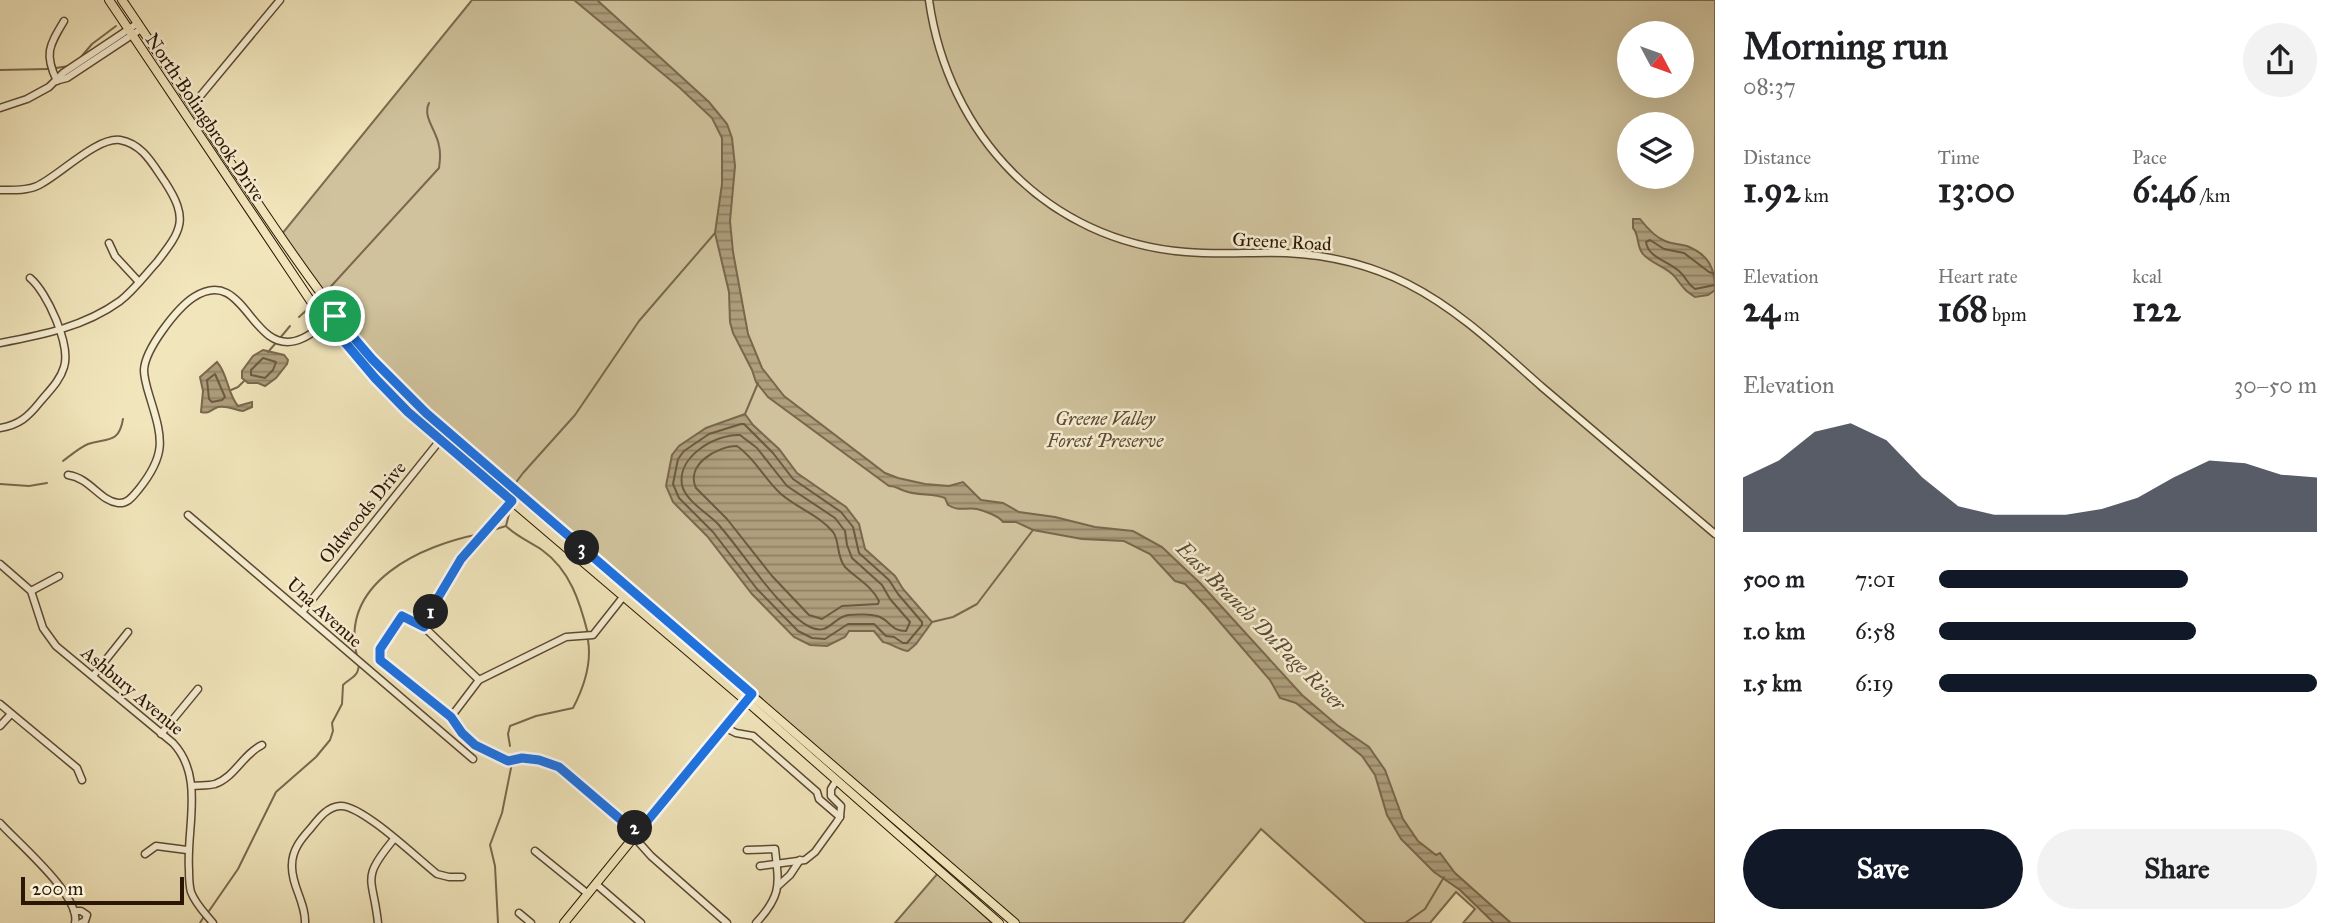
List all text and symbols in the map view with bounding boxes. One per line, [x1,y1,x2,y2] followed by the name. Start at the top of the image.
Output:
[1617,21,1694,98] north arrow
[1617,21,1694,189] map controls
[1743,23,1948,69] text: Morning run
[2243,23,2317,97] button: share
[140,29,271,206] street label: North Bolingbrook Drive
[1743,72,1796,100] text: 08:37
[1617,112,1694,189] button: layers
[1743,146,1811,169] text: Distance
[1938,146,1980,169] text: Time
[2132,146,2167,169] text: Pace
[1743,169,1800,212] text: 1.92
[1938,169,2015,212] text: 13:00
[2132,169,2197,212] text: 6:46
[1800,184,1829,207] text: km
[2197,184,2231,207] text: /km
[1232,227,1333,256] street label: Greene Road
[1743,265,1818,288] text: Elevation
[1938,265,2018,288] text: Heart rate
[2132,265,2162,288] text: kcal
[305,286,365,346] pin
[1743,288,1780,331] text: 24
[1938,288,1988,331] text: 168
[2132,288,2181,331] text: 122
[316,297,354,335] icon: arrive
[1780,303,1800,326] text: m
[1988,303,2027,326] text: bpm
[1743,371,1834,399] text: Elevation
[2234,371,2317,399] text: 30–50 m
[1046,407,1164,452] park label: Greene Valley Forest Preserve
[314,456,411,568] street label: Oldwoods Drive
[564,530,600,566] pin: 3
[1170,535,1352,717] water label: East Branch DuPage River
[578,536,585,559] text: 3
[1743,565,1805,593] text: 500 m
[1855,565,1895,593] text: 7:01
[282,572,367,652] street label: Una Avenue
[414,594,448,630] pin: 1
[427,600,434,623] text: 1
[1743,617,1805,645] text: 1.0 km
[1855,617,1896,645] text: 6:58
[76,640,189,740] street label: Ashbury Avenue
[1743,669,1802,697] text: 1.5 km
[1855,669,1894,697] text: 6:19
[618,810,652,846] pin: 2
[630,816,639,839] text: 2
[1743,829,2023,909] button: Save
[2037,829,2317,909] button: Share
[21,874,184,906] scale bar
[32,877,84,900] text: 200 m

